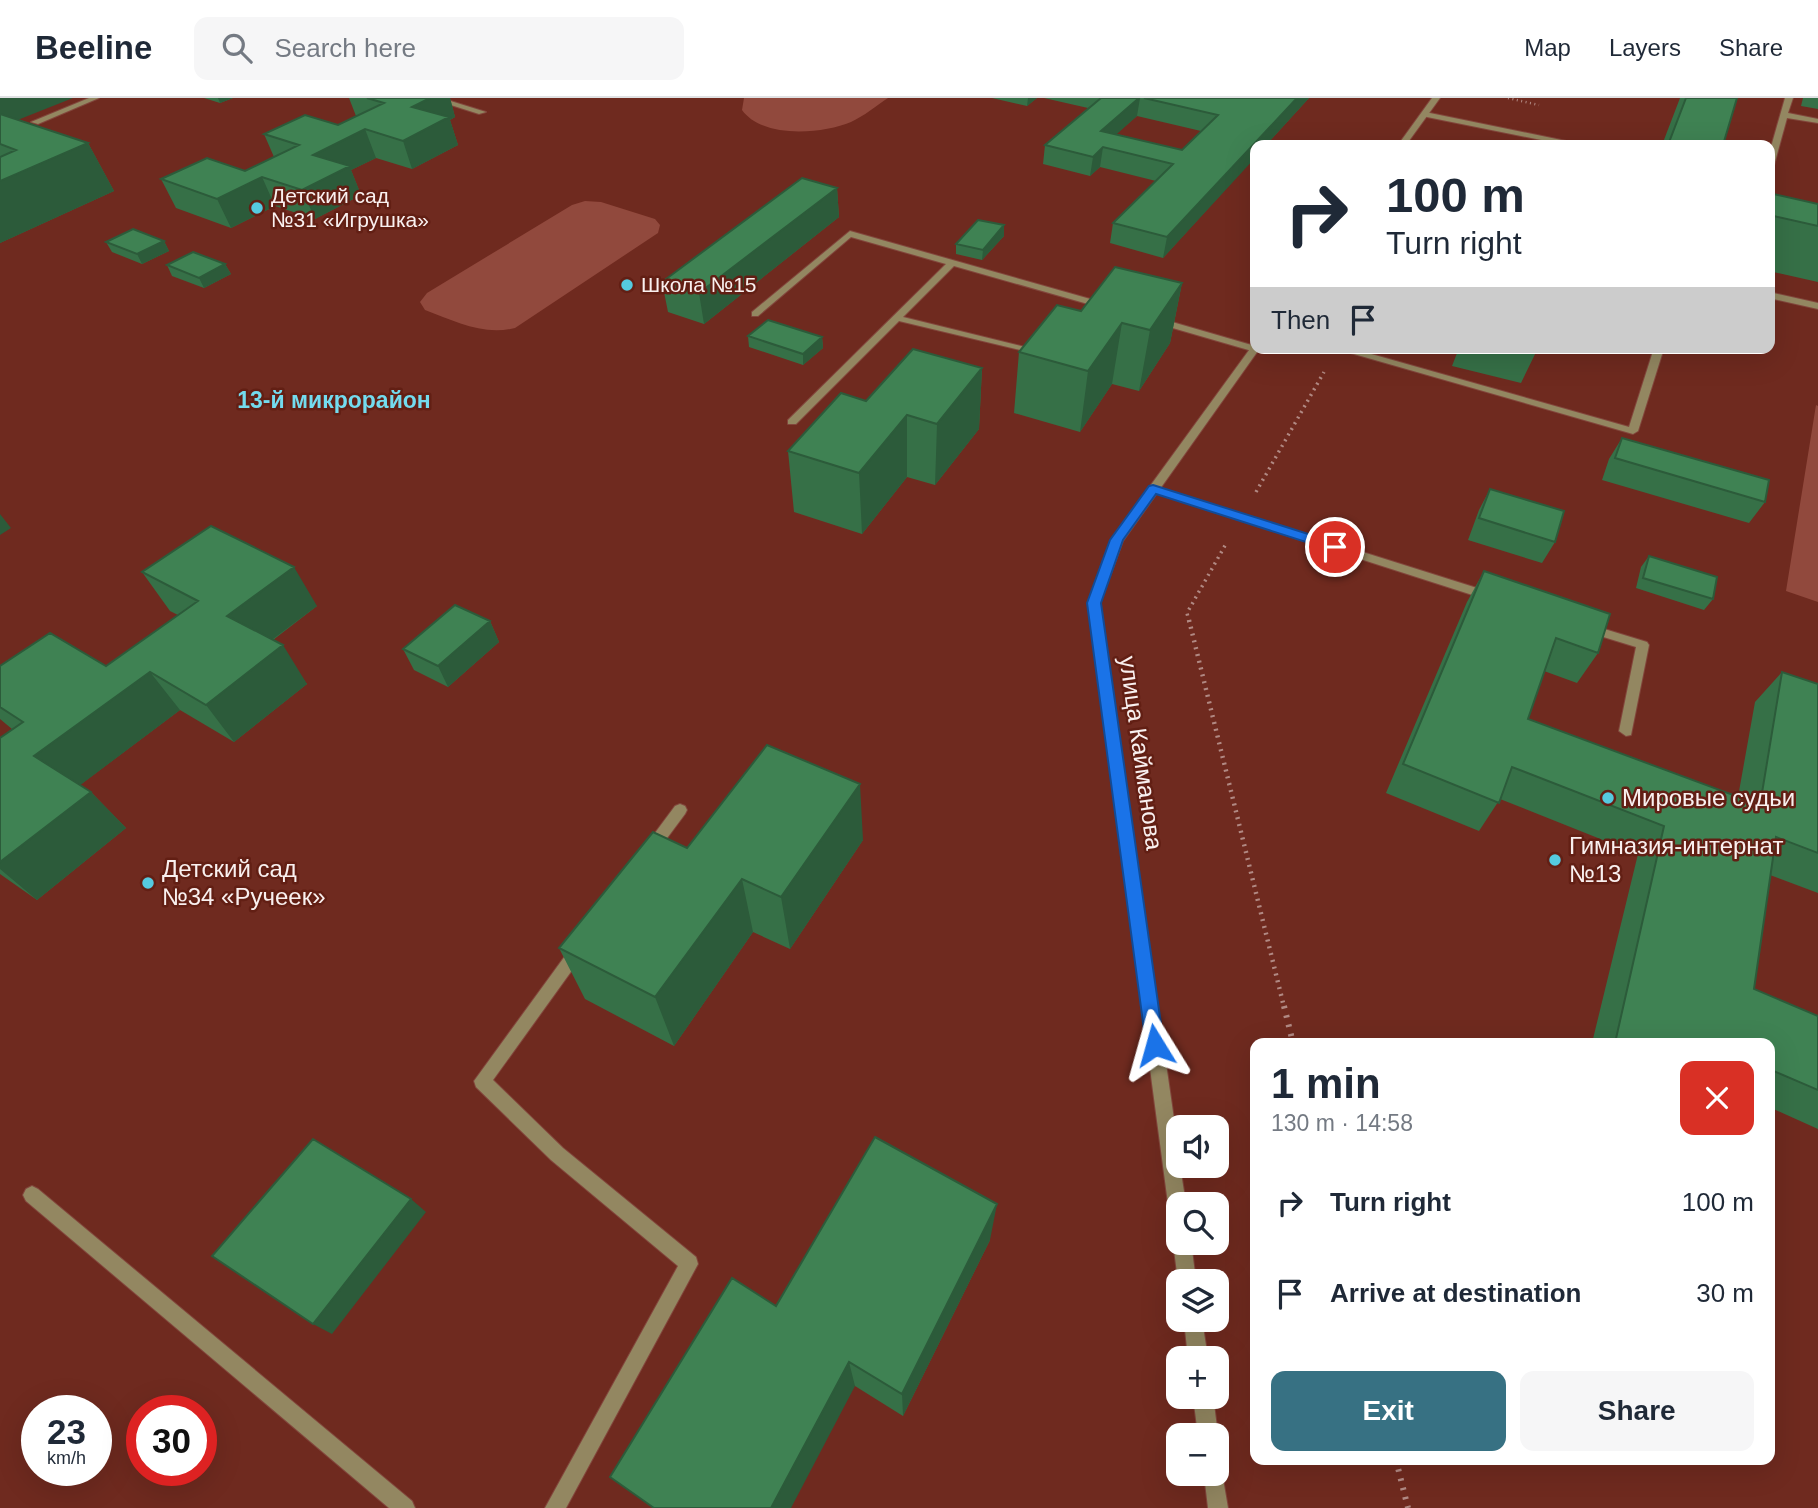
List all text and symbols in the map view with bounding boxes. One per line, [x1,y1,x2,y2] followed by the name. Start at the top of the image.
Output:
[194,17,684,80] search box
[35,29,152,66] text: Beeline
[218,29,256,67] icon: search
[274,33,416,63] text: Search here
[1524,34,1571,61] text: Map
[1609,34,1681,61] text: Layers
[1719,34,1783,61] text: Share
[1271,168,1362,259] icon: right
[1386,168,1525,222] text: 100 m
[271,184,429,231] place label: Детский сад №31 «Игрушка»
[249,200,265,216] marker: Детский сад №31 «Игрушка»
[1386,225,1522,261] text: Turn right
[641,273,757,296] place label: Школа №15
[619,277,635,293] marker: Школа №15
[1344,301,1382,339] icon: arrive
[1271,305,1330,335] text: Then
[237,387,431,413] district label: 13-й микрорайон
[1305,517,1365,577] pin
[1316,528,1354,566] icon: arrive
[1115,654,1169,852] street label: улица Кайманова
[1622,784,1795,811] place label: Мировые судьи
[1600,790,1616,806] marker: Мировые судьи
[1569,832,1783,887] place label: Гимназия-интернат №13
[1547,852,1563,868] marker: Гимназия-интернат №13
[162,855,326,910] place label: Детский сад №34 «Ручеек»
[140,875,156,891] marker: Детский сад №34 «Ручеек»
[1118,1008,1192,1082] position arrow
[1271,1060,1381,1107] text: 1 min
[1680,1061,1754,1135] button: close
[1271,1110,1413,1136] text: 130 m · 14:58
[1166,1115,1229,1486] map controls
[1166,1115,1229,1178] button: sound
[1271,1184,1309,1222] icon: right
[1330,1187,1451,1217] text: Turn right
[1682,1187,1754,1217] text: 100 m
[1166,1192,1229,1255] button: search
[1166,1269,1229,1332] button: layers
[1271,1275,1309,1313] icon: arrive
[1330,1278,1581,1308] text: Arrive at destination
[1696,1278,1754,1308] text: 30 m
[1166,1346,1229,1409] button: +
[1271,1371,1506,1451] button: Exit
[1520,1371,1754,1451] button: Share
[126,1395,217,1486] speed limit sign: 30
[47,1412,86,1451] text: 23
[1166,1423,1229,1486] button: −
[47,1448,86,1468] text: km/h

